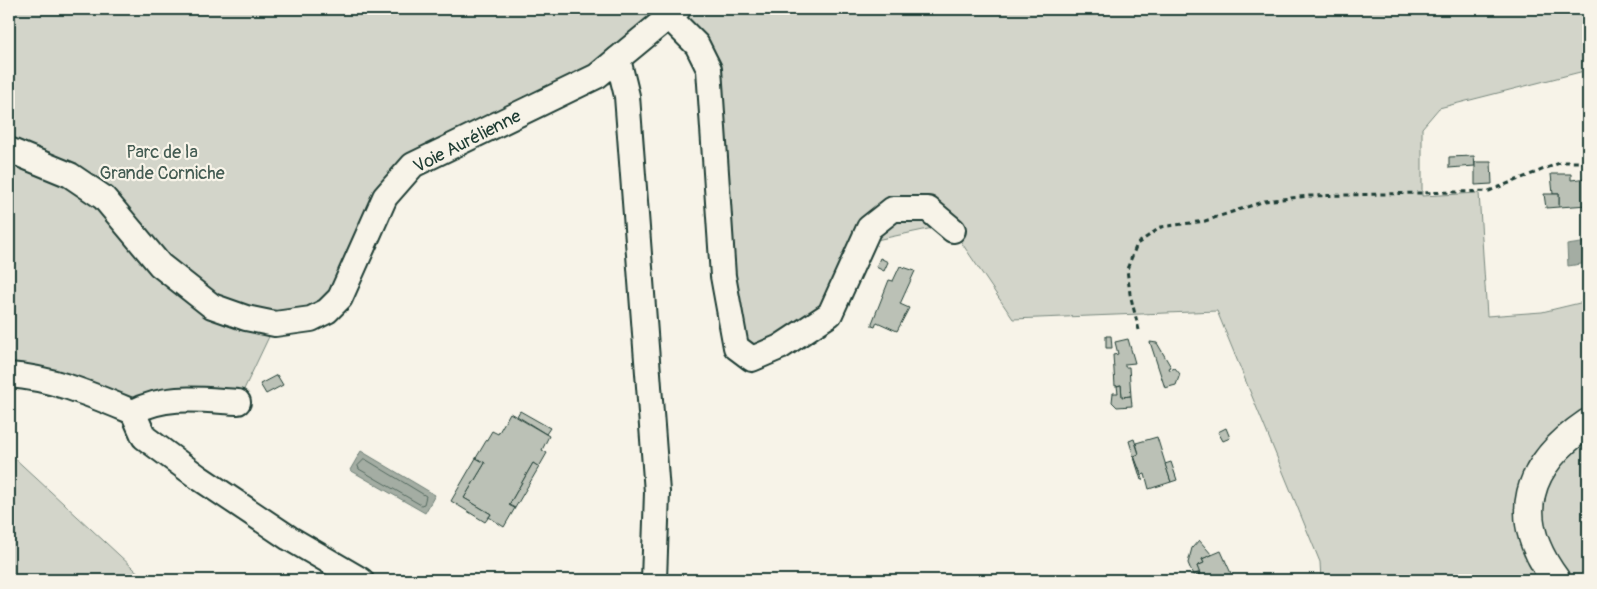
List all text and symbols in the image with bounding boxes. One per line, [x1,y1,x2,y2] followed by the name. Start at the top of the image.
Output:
[410,104,525,178] street label: Voie Aurélienne
[99,141,225,185] park label: Parc de la Grande Corniche

